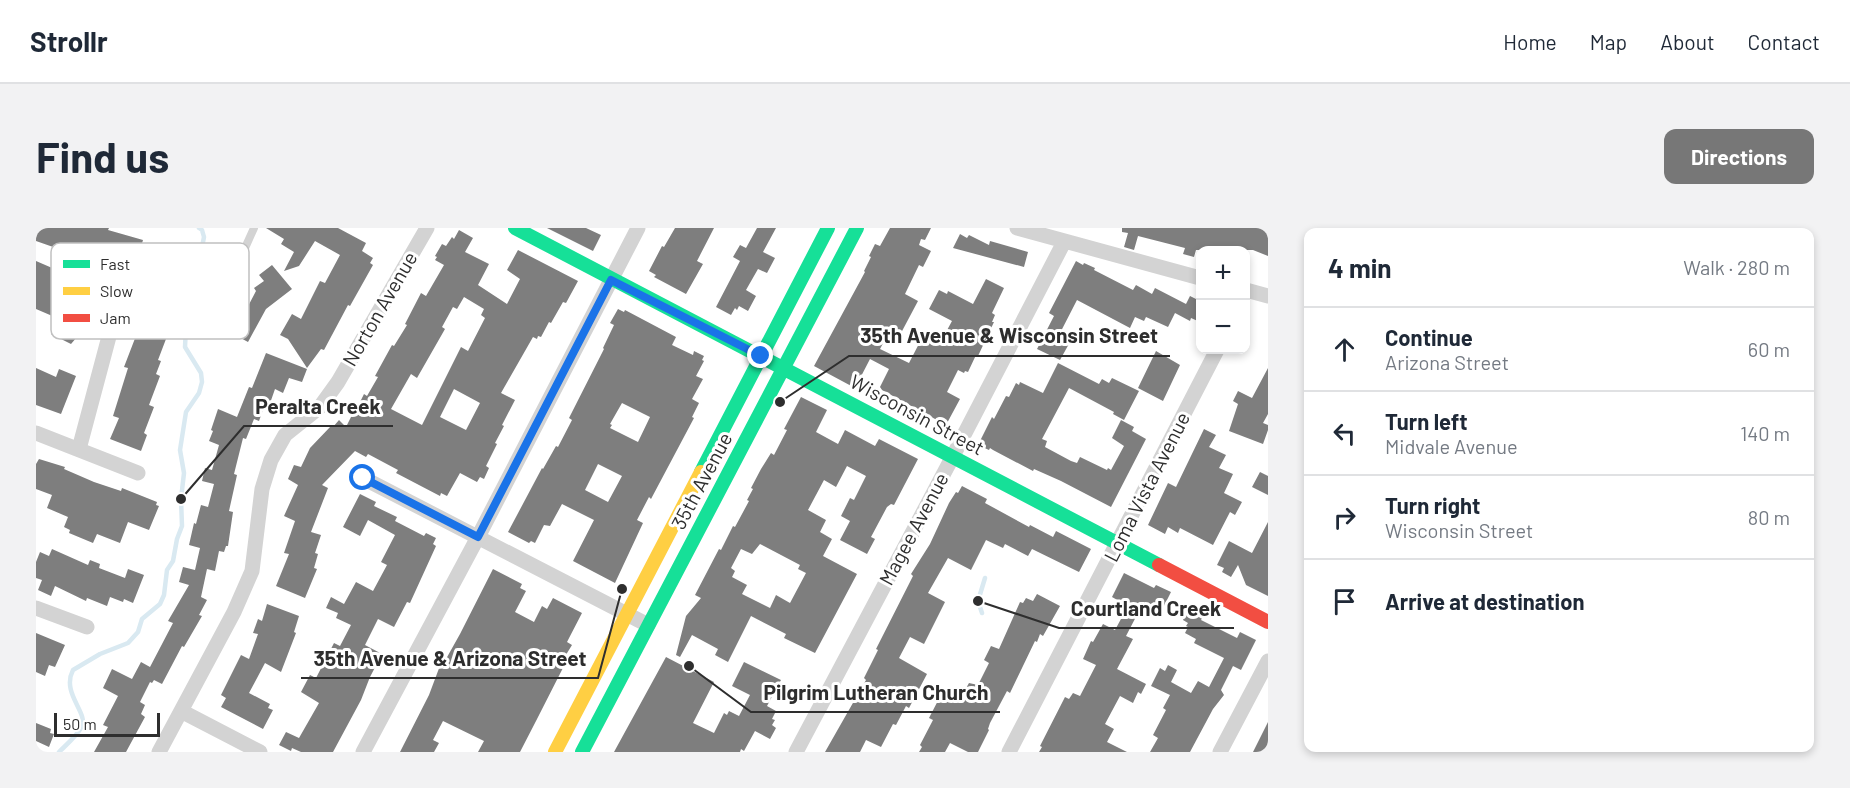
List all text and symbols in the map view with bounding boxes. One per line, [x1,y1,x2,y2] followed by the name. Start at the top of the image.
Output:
[30,24,108,58] text: Strollr
[1503,29,1557,54] text: Home
[1590,29,1627,54] text: Map
[1660,29,1715,54] text: About
[1748,29,1820,54] text: Contact
[1664,129,1814,184] button: Directions
[36,131,169,181] text: Find us
[51,243,249,339] legend
[1196,246,1250,354] map controls
[1196,246,1250,300] button: +
[337,247,422,370] street label: Norton Avenue
[1328,252,1392,283] text: 4 min
[100,254,130,273] text: Fast
[1683,255,1790,279] text: Walk · 280 m
[100,281,133,300] text: Slow
[1196,300,1250,354] button: −
[100,308,131,327] text: Jam
[849,317,1170,356] callout: 35th Avenue & Wisconsin Street
[860,322,1158,347] text: 35th Avenue & Wisconsin Street
[1385,324,1473,350] text: Continue
[1328,333,1361,366] icon: ahead
[1748,337,1790,361] text: 60 m
[747,342,773,368] route end
[1385,350,1509,374] text: Arizona Street
[846,369,989,460] street label: Wisconsin Street
[244,387,393,426] callout: Peralta Creek
[255,393,381,418] text: Peralta Creek
[1098,408,1194,565] street label: Loma Vista Avenue
[1385,408,1468,434] text: Turn left
[1328,417,1361,450] icon: left
[1740,421,1790,445] text: 140 m
[666,428,737,533] street label: 35th Avenue
[1385,434,1518,458] text: Midvale Avenue
[349,464,375,490] route start
[873,468,953,589] street label: Magee Avenue
[1385,492,1480,518] text: Turn right
[1328,501,1361,534] icon: right
[1748,505,1790,529] text: 80 m
[1385,518,1533,542] text: Wisconsin Street
[1328,585,1361,618] icon: arrive
[1385,588,1584,614] text: Arrive at destination
[1059,589,1234,628] callout: Courtland Creek
[1071,595,1221,620] text: Courtland Creek
[301,639,598,678] callout: 35th Avenue & Arizona Street
[313,645,587,670] text: 35th Avenue & Arizona Street
[751,673,1000,712] callout: Pilgrim Lutheran Church
[763,679,989,704] text: Pilgrim Lutheran Church
[54,710,160,738] scale bar
[63,714,97,733] text: 50 m

